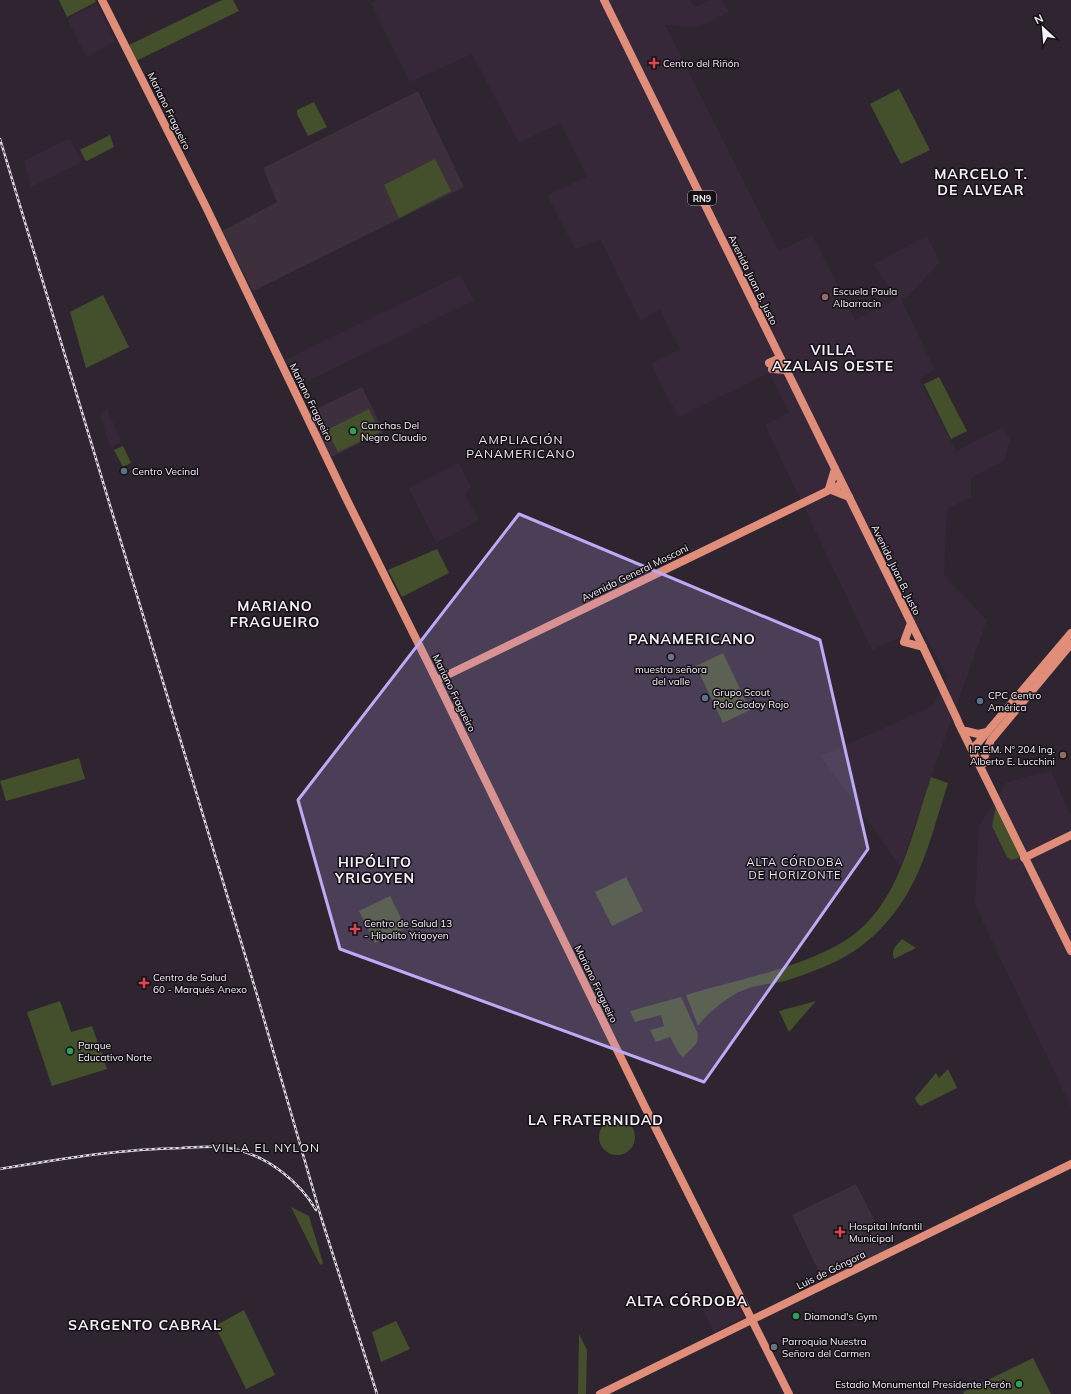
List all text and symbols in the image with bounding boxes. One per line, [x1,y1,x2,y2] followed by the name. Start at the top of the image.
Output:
[1023,8,1063,48] north arrow
[1032,11,1045,27] text: N
[648,57,660,69] marker: Centro del Riñón
[663,57,739,70] place label: Centro del Riñón
[145,70,194,152] street label: Mariano Fragueiro
[934,165,1028,199] district label: MARCELO T. DE ALVEAR
[688,191,716,205] road number: RN9
[725,233,781,328] street label: Avenida Juan B. Justo
[833,285,897,310] place label: Escuela Paula Albarracin
[820,292,830,302] marker: Escuela Paula Albarracin
[772,341,894,375] district label: VILLA AZALAIS OESTE
[287,361,336,443] street label: Mariano Fragueiro
[361,419,427,444] place label: Canchas Del Negro Claudio
[348,426,358,436] marker: Canchas Del Negro Claudio
[466,432,576,461] district label: AMPLIACIÓN PANAMERICANO
[132,465,199,478] place label: Centro Vecinal
[119,466,129,476] marker: Centro Vecinal
[868,523,924,618] street label: Avenida Juan B. Justo
[579,541,691,605] street label: Avenida General Mosconi
[230,597,320,631] district label: MARIANO FRAGUEIRO
[628,630,756,648] district label: PANAMERICANO
[430,652,479,734] street label: Mariano Fragueiro
[666,652,676,662] marker: muestra señora del valle
[635,663,707,688] place label: muestra señora del valle
[713,686,789,711] place label: Grupo Scout Polo Godoy Rojo
[988,689,1042,714] place label: CPC Centro América
[700,693,710,703] marker: Grupo Scout Polo Godoy Rojo
[975,696,985,706] marker: CPC Centro América
[969,743,1055,768] place label: I.P.E.M. Nº 204 Ing. Alberto E. Lucchini
[1058,750,1068,760] marker: I.P.E.M. Nº 204 Ing. Alberto E. Lucchini
[334,853,415,887] district label: HIPÓLITO YRIGOYEN
[746,855,844,882] district label: ALTA CÓRDOBA DE HORIZONTE
[364,917,452,942] place label: Centro de Salud 13 - Hipolito Yrigoyen
[349,923,361,935] marker: Centro de Salud 13 - Hipolito Yrigoyen
[572,943,621,1025] street label: Mariano Fragueiro
[153,971,247,996] place label: Centro de Salud 60 - Marqués Anexo
[138,977,150,989] marker: Centro de Salud 60 - Marqués Anexo
[78,1039,152,1064] place label: Parque Educativo Norte
[65,1046,75,1056] marker: Parque Educativo Norte
[528,1111,664,1129] district label: LA FRATERNIDAD
[212,1140,320,1155] district label: VILLA EL NYLON
[849,1220,922,1245] place label: Hospital Infantil Municipal
[834,1226,846,1238] marker: Hospital Infantil Municipal
[794,1248,868,1292] street label: Luis de Góngora
[626,1292,748,1310] district label: ALTA CÓRDOBA
[804,1310,878,1323] place label: Diamond's Gym
[791,1311,801,1321] marker: Diamond's Gym
[68,1316,222,1334] district label: SARGENTO CABRAL
[782,1335,870,1360] place label: Parroquia Nuestra Señora del Carmen
[769,1342,779,1352] marker: Parroquia Nuestra Señora del Carmen
[835,1378,1011,1391] place label: Estadio Monumental Presidente Perón
[1014,1379,1024,1389] marker: Estadio Monumental Presidente Perón

